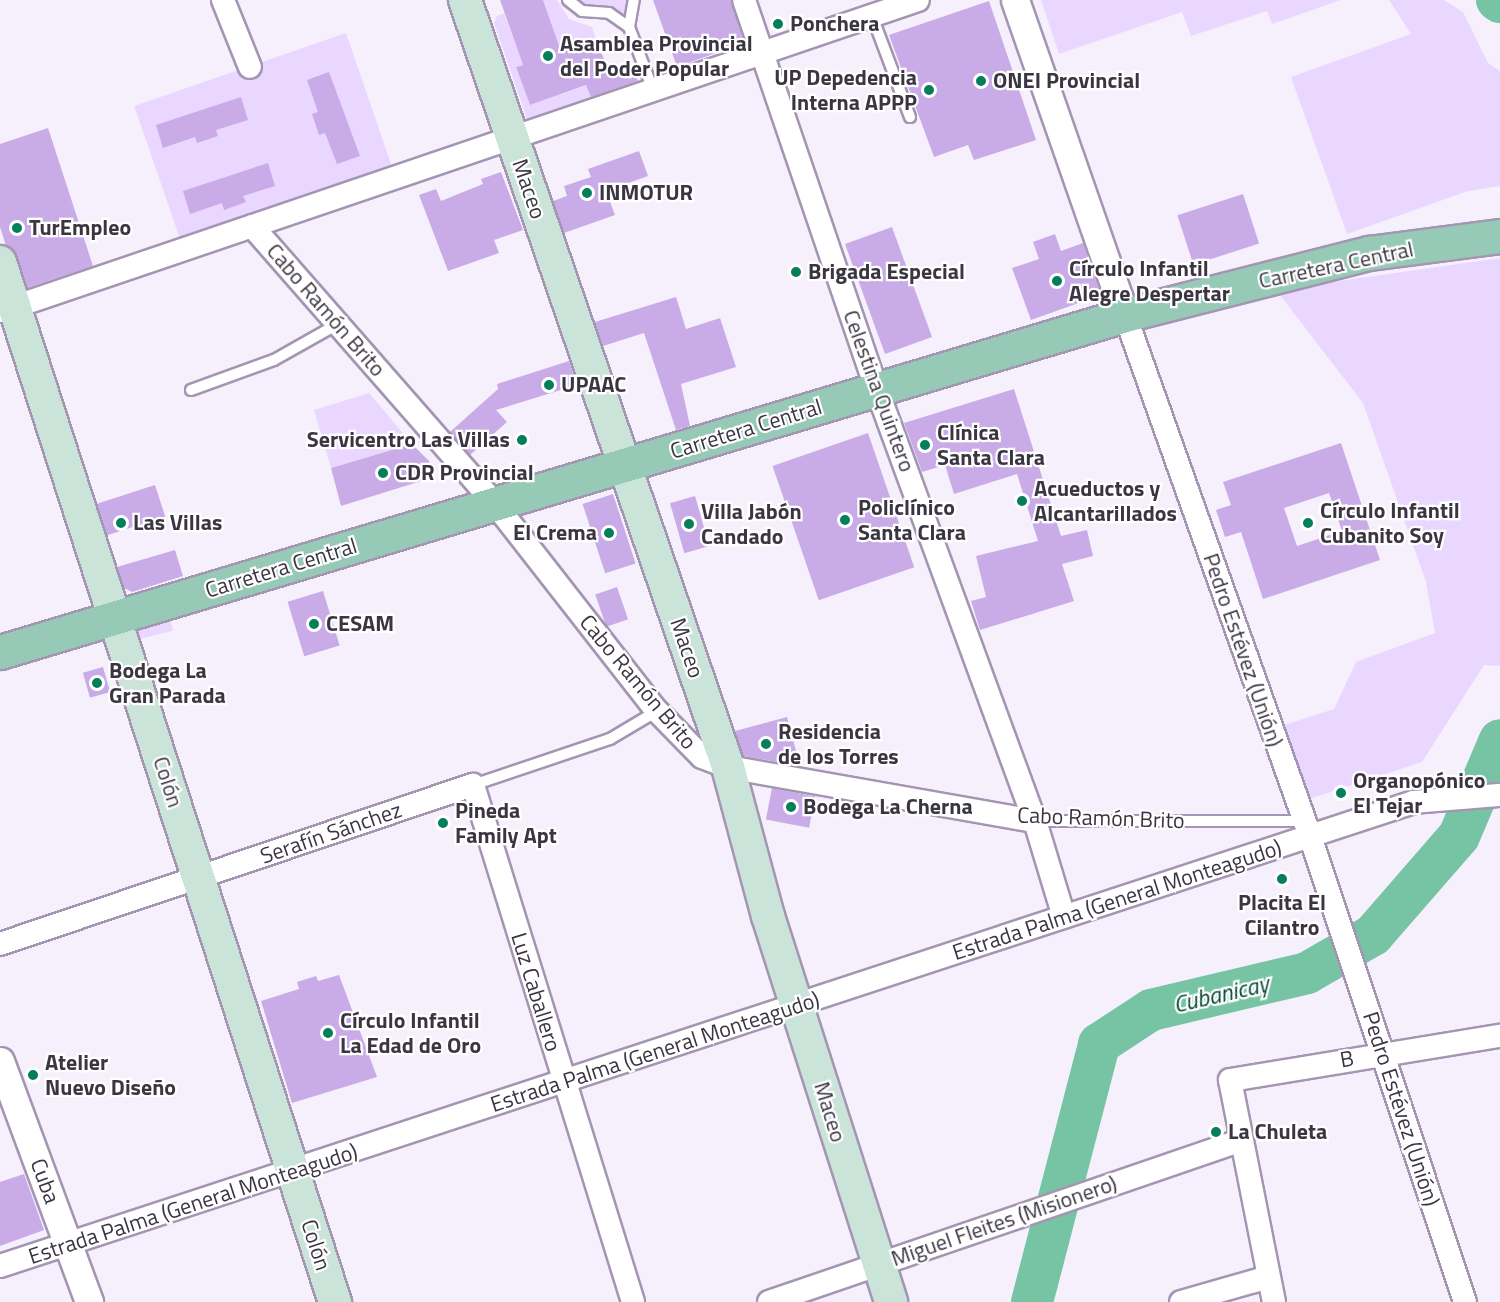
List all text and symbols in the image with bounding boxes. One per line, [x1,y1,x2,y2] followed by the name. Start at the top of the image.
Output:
[790,11,879,37] place label: Ponchera
[771,17,785,31] marker: Ponchera
[560,30,753,82] place label: Asamblea Provincial del Poder Popular
[541,49,555,63] marker: Asamblea Provincial del Poder Popular
[774,64,917,116] place label: UP Depedencia Interna APPP
[993,68,1140,94] place label: ONEI Provincial
[974,74,988,88] marker: ONEI Provincial
[922,83,936,97] marker: UP Depedencia Interna APPP
[506,156,552,222] street label: Maceo
[599,180,693,206] place label: INMOTUR
[580,186,594,200] marker: INMOTUR
[29,215,131,241] place label: TurEmpleo
[10,221,24,235] marker: TurEmpleo
[1256,236,1416,294] street label: Carretera Central
[261,238,391,382] street label: Cabo Ramón Brito
[1069,255,1230,306] place label: Círculo Infantil Alegre Despertar
[808,259,965,285] place label: Brigada Especial
[789,265,803,279] marker: Brigada Especial
[1050,274,1064,288] marker: Círculo Infantil Alegre Despertar
[838,307,920,475] street label: Celestina Quintero
[561,372,626,398] place label: UPAAC
[542,378,556,392] marker: UPAAC
[667,393,825,465] street label: Carretera Central
[937,419,1045,470] place label: Clínica Santa Clara
[307,427,510,453] place label: Servicentro Las Villas
[515,433,529,447] marker: Servicentro Las Villas
[918,438,932,452] marker: Clínica Santa Clara
[395,460,534,486] place label: CDR Provincial
[376,466,390,480] marker: CDR Provincial
[1034,475,1177,526] place label: Acueductos y Alcantarillados
[858,494,966,546] place label: Policlínico Santa Clara
[1015,494,1029,508] marker: Acueductos y Alcantarillados
[1320,497,1460,548] place label: Círculo Infantil Cubanito Soy
[701,498,802,550] place label: Villa Jabón Candado
[133,510,222,536] place label: Las Villas
[836,511,854,529] marker: Policlínico Santa Clara
[114,516,128,530] marker: Las Villas
[1301,516,1315,530] marker: Círculo Infantil Cubanito Soy
[682,517,696,531] marker: Villa Jabón Candado
[513,520,597,546] place label: El Crema
[602,526,616,540] marker: El Crema
[202,532,360,604] street label: Carretera Central
[1198,550,1288,750] street label: Pedro Estévez (Unión)
[574,609,702,755] street label: Cabo Ramón Brito
[326,611,394,637] place label: CESAM
[664,615,710,681] street label: Maceo
[307,617,321,631] marker: CESAM
[109,657,226,708] place label: Bodega La Gran Parada
[90,676,104,690] marker: Bodega La Gran Parada
[778,718,899,770] place label: Residencia de los Torres
[759,737,773,751] marker: Residencia de los Torres
[147,753,189,811] street label: Colón
[1353,767,1485,818] place label: Organopónico El Tejar
[1334,786,1348,800] marker: Organopónico El Tejar
[803,794,973,820] place label: Bodega La Cherna
[257,796,405,870] street label: Serafín Sánchez
[455,797,557,848] place label: Pineda Family Apt
[784,800,798,814] marker: Bodega La Cherna
[1017,802,1185,834] street label: Cabo Ramón Brito
[436,816,450,830] marker: Pineda Family Apt
[949,834,1285,966] street label: Estrada Palma (General Monteagudo)
[1275,872,1289,886] marker: Placita El Cilantro
[1238,889,1326,940] place label: Placita El Cilantro
[505,929,567,1055] street label: Luz Caballero
[1170,969,1272,1019] water label: Cubanicay
[487,986,823,1118] street label: Estrada Palma (General Monteagudo)
[340,1007,481,1058] place label: Círculo Infantil La Edad de Oro
[1357,1009,1445,1209] street label: Pedro Estévez (Unión)
[321,1026,335,1040] marker: Círculo Infantil La Edad de Oro
[1338,1045,1356,1073] street label: B
[45,1049,176,1100] place label: Atelier Nuevo Diseño
[26,1068,40,1082] marker: Atelier Nuevo Diseño
[808,1079,852,1145] street label: Maceo
[1228,1119,1327,1145] place label: La Chuleta
[1209,1125,1223,1139] marker: La Chuleta
[25,1138,361,1270] street label: Estrada Palma (General Monteagudo)
[25,1155,65,1207] street label: Cuba
[888,1170,1120,1272] street label: Miguel Fleites (Misionero)
[295,1216,337,1274] street label: Colón

